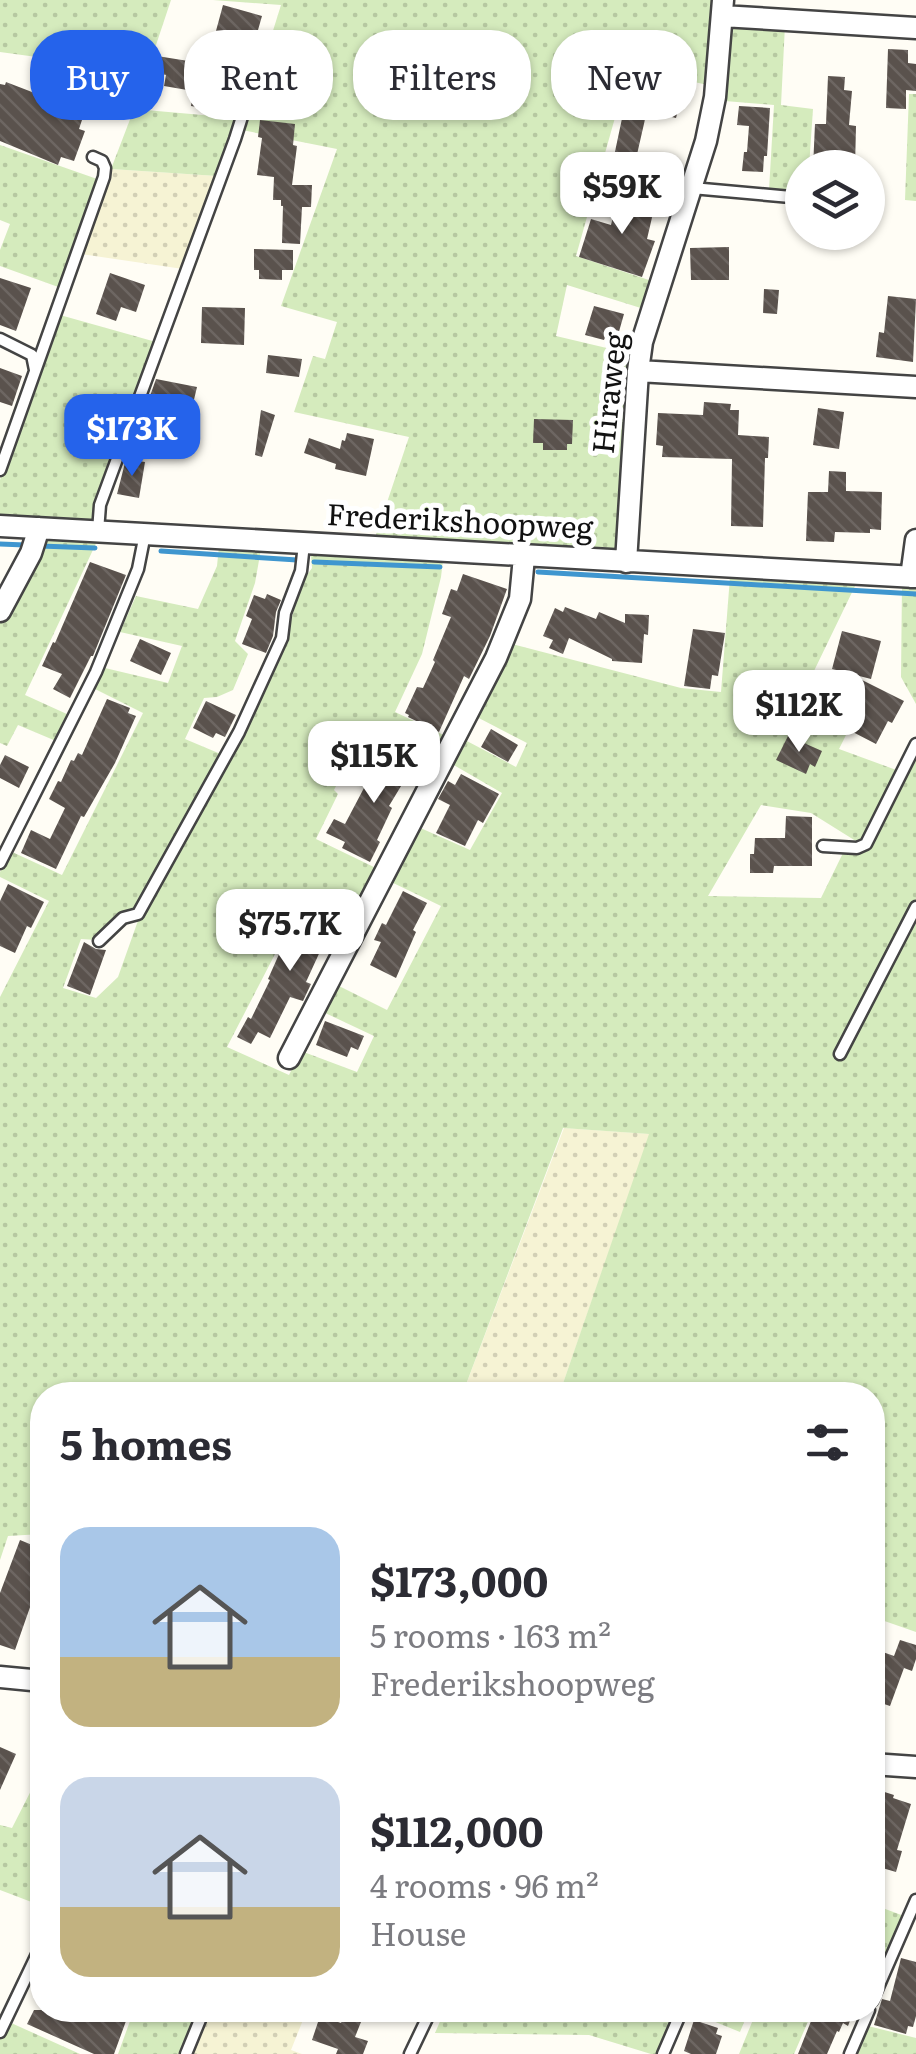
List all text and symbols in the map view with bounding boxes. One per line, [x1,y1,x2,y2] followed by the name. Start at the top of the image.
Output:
[30,30,164,120] chip: Buy
[184,30,333,120] chip: Rent
[353,30,531,120] chip: Filters
[551,30,697,120] chip: New
[785,150,885,250] map controls
[785,150,885,250] button: layers
[563,152,681,237] pin: $59K
[582,160,662,208] text: $59K
[579,329,635,456] street label: Hiraweg
[62,394,202,479] pin: $173K
[86,402,178,450] text: $173K
[326,490,595,548] street label: Frederikshoopweg
[729,670,869,755] pin: $112K
[755,678,843,726] text: $112K
[304,721,444,806] pin: $115K
[330,729,418,777] text: $115K
[209,889,371,974] pin: $75.7K
[238,897,342,945] text: $75.7K
[60,1411,232,1473] text: 5 homes
[800,1415,855,1470] icon: filters
[370,1548,548,1610] text: $173,000
[140,1567,260,1687] icon: home
[370,1610,611,1658] text: 5 rooms · 163 m²
[370,1658,655,1706] text: Frederikshoopweg
[370,1798,544,1860] text: $112,000
[140,1817,260,1937] icon: home
[370,1860,599,1908] text: 4 rooms · 96 m²
[370,1908,466,1956] text: House

